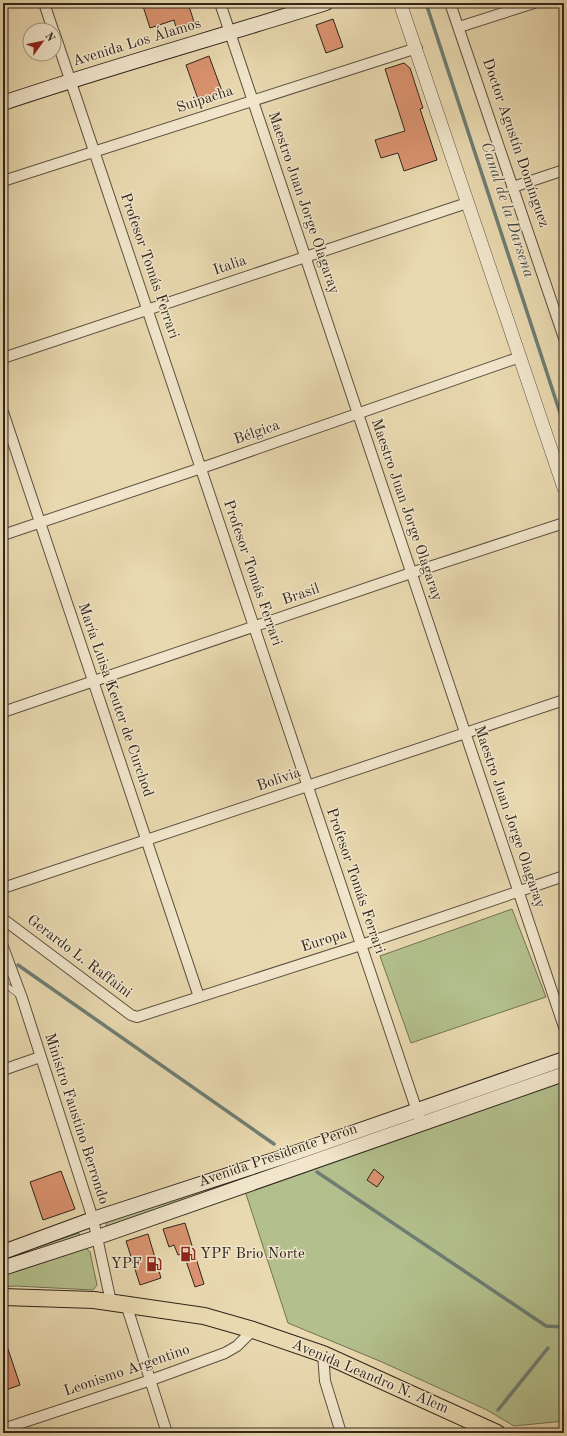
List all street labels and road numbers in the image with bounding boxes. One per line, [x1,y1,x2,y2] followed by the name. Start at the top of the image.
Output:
[70,13,203,70] street label: Avenida Los Álamos
[479,57,551,229] street label: Doctor Agustín Domínguez
[175,84,236,116] street label: Suipacha
[265,110,341,296] street label: Maestro Juan Jorge Olagaray
[117,191,181,341] street label: Profesor Tomás Ferrari
[211,253,249,279] street label: Italia
[368,417,444,603] street label: Maestro Juan Jorge Olagaray
[232,418,282,448] street label: Bélgica
[220,498,284,648] street label: Profesor Tomás Ferrari
[280,582,322,608] street label: Brasil
[75,601,155,799] street label: María Luisa Keuter de Curchod
[471,724,547,910] street label: Maestro Juan Jorge Olagaray
[255,765,303,794] street label: Bolivia
[323,806,387,956] street label: Profesor Tomás Ferrari
[24,913,134,1001] street label: Gerardo L. Raffaini
[299,926,349,955] street label: Europa
[41,1032,111,1206] street label: Ministro Faustino Berrondo
[196,1122,360,1190] street label: Avenida Presidente Perón
[289,1337,451,1417] street label: Avenida Leandro N. Alem
[62,1342,192,1400] street label: Leonismo Argentino

